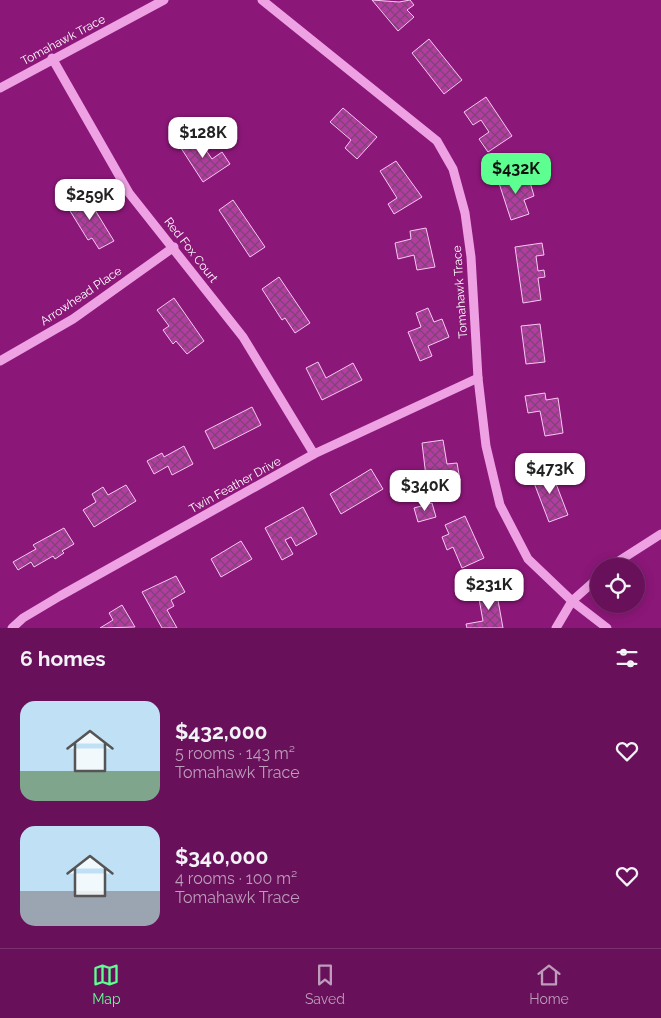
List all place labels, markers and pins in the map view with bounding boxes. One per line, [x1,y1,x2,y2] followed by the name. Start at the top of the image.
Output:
[168,116,238,159] pin: $128K
[481,152,551,195] pin: $432K
[55,178,125,221] pin: $259K
[515,452,585,495] pin: $473K
[390,470,460,512] pin: $340K
[454,568,524,611] pin: $231K

